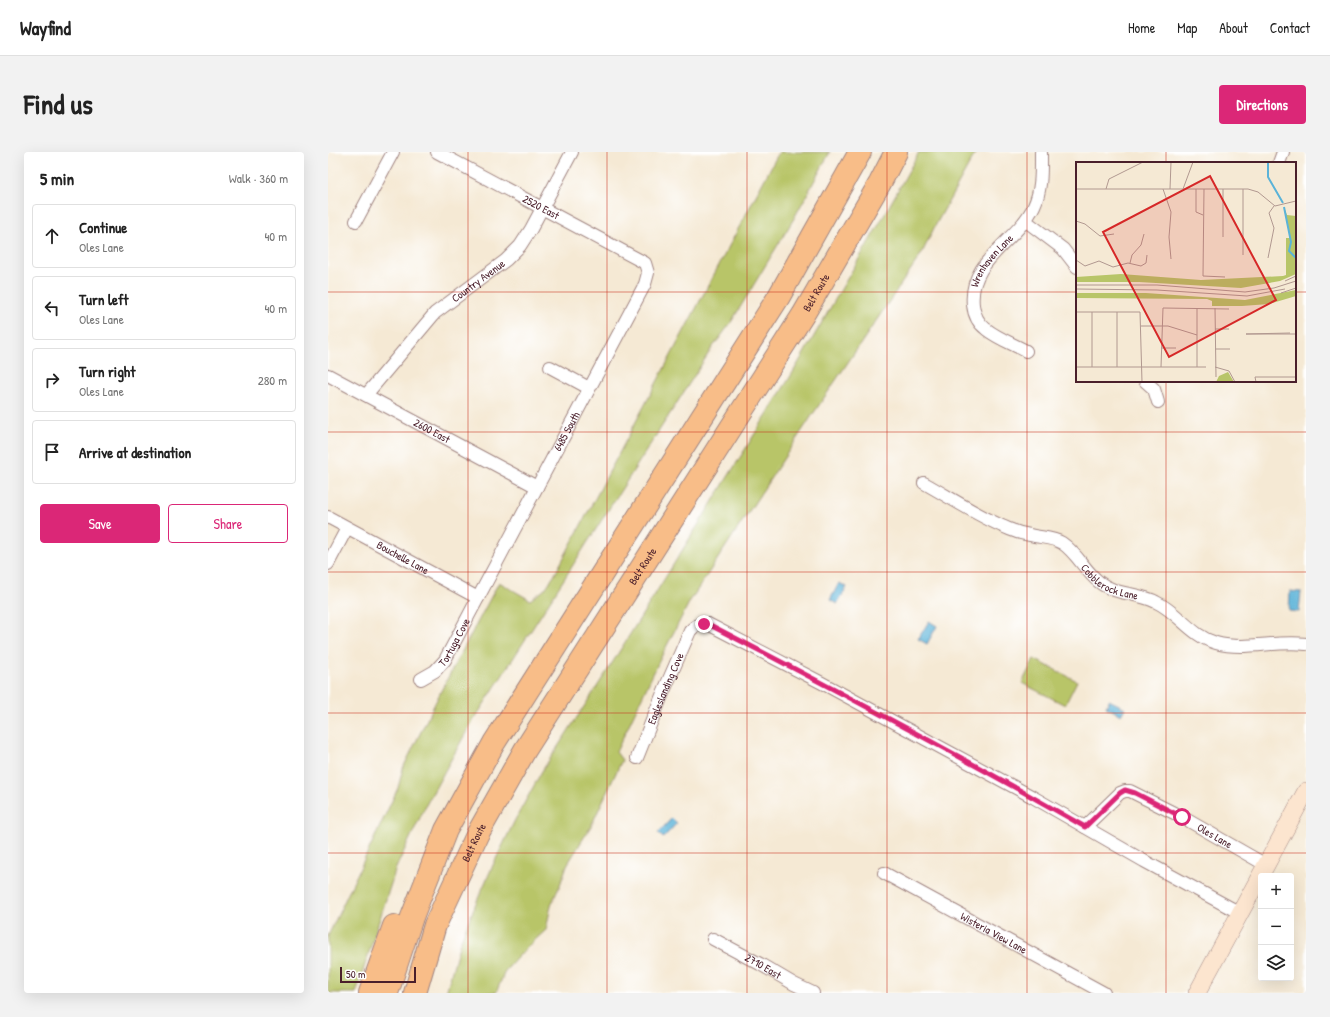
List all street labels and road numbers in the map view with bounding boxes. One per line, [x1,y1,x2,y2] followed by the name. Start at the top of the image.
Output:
[520,192,562,223] street label: 2520 East
[967,231,1016,289] street label: Wrenhaven Lane
[449,256,508,305] street label: Country Avenue
[800,271,833,314] street label: Belt Route
[550,409,583,454] street label: 6485 South
[411,415,453,446] street label: 2600 East
[374,538,432,577] street label: Bouchelle Lane
[625,544,660,587] street label: Belt Route
[1078,561,1140,603] street label: Cobblerock Lane
[435,615,473,670] street label: Tortuga Cove
[644,650,687,726] street label: Eagleslanding Cove
[459,820,489,864] street label: Belt Route
[1195,820,1235,852] street label: Oles Lane
[958,909,1030,957] street label: Wisteria View Lane
[743,950,784,982] street label: 2710 East

